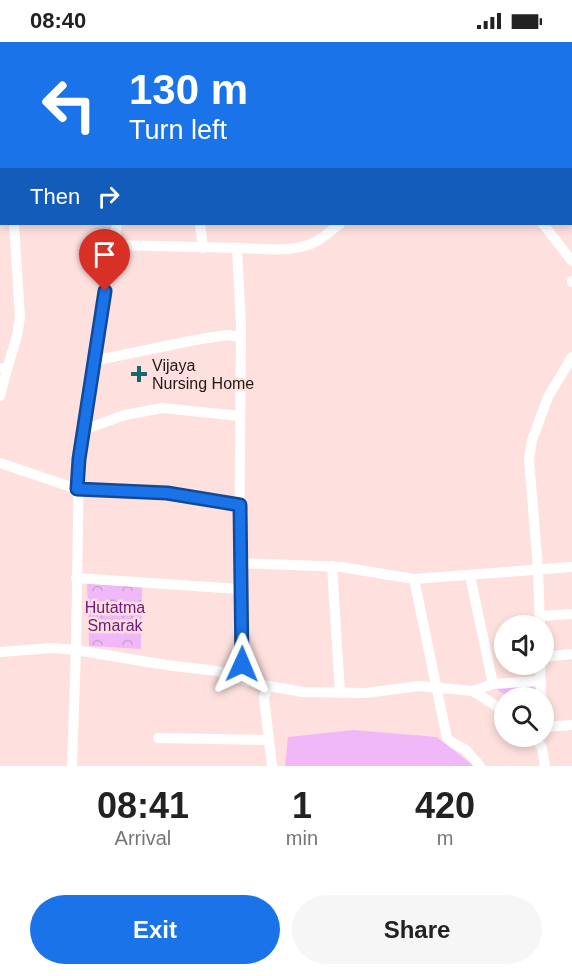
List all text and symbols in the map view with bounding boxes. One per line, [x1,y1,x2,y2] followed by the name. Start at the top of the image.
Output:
[30,8,86,33] text: 08:40
[30,66,108,144] icon: left
[129,66,248,113] text: 130 m
[129,115,227,145] text: Turn left
[92,180,125,213] icon: right
[30,184,80,209] text: Then
[79,229,130,291] pin
[88,238,121,271] icon: arrive
[152,357,254,392] place label: Vijaya Nursing Home
[130,365,148,383] marker: Vijaya Nursing Home
[85,599,145,634] park label: Hutatma Smarak
[494,615,554,747] map controls
[494,615,554,675] button: sound
[210,632,274,696] position arrow
[494,687,554,747] button: search
[97,785,189,826] text: 08:41
[292,785,312,826] text: 1
[415,785,475,826] text: 420
[115,827,171,849] text: Arrival
[286,827,318,849] text: min
[437,827,453,849] text: m
[30,895,280,964] button: Exit
[292,895,542,964] button: Share

